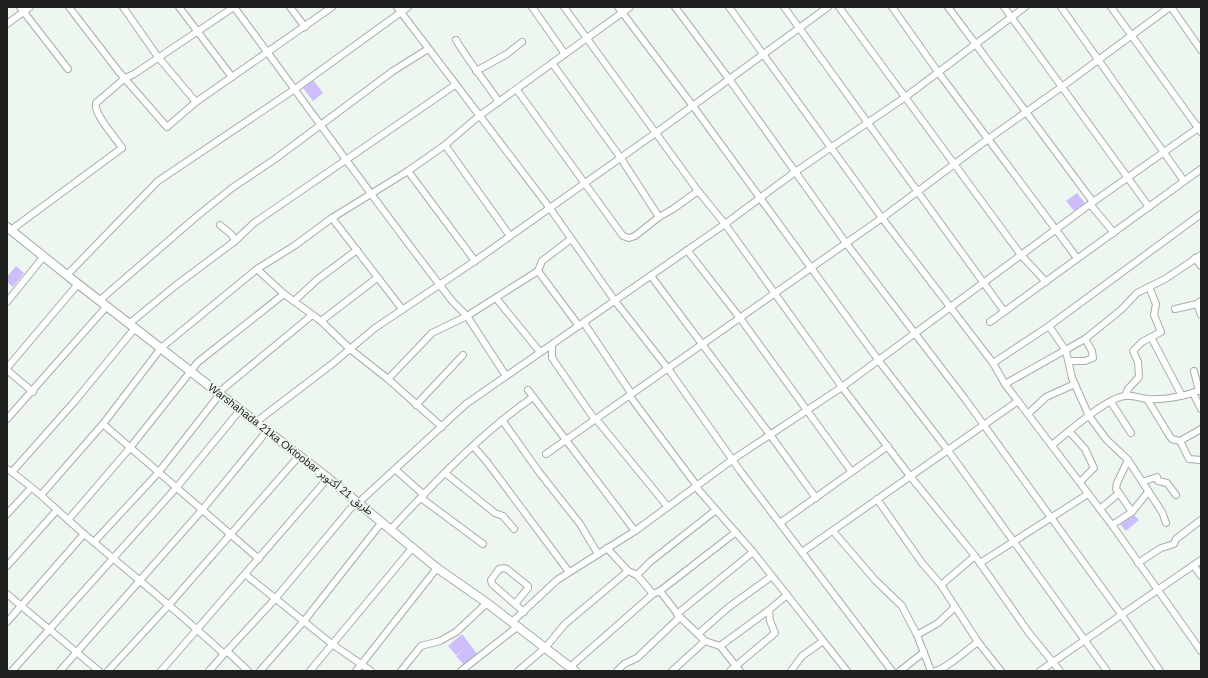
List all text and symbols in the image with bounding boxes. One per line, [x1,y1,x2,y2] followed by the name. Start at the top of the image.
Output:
[205,381,376,518] street label: Warshahada 21ka Oktoobar طريق 21 أكتوبر

